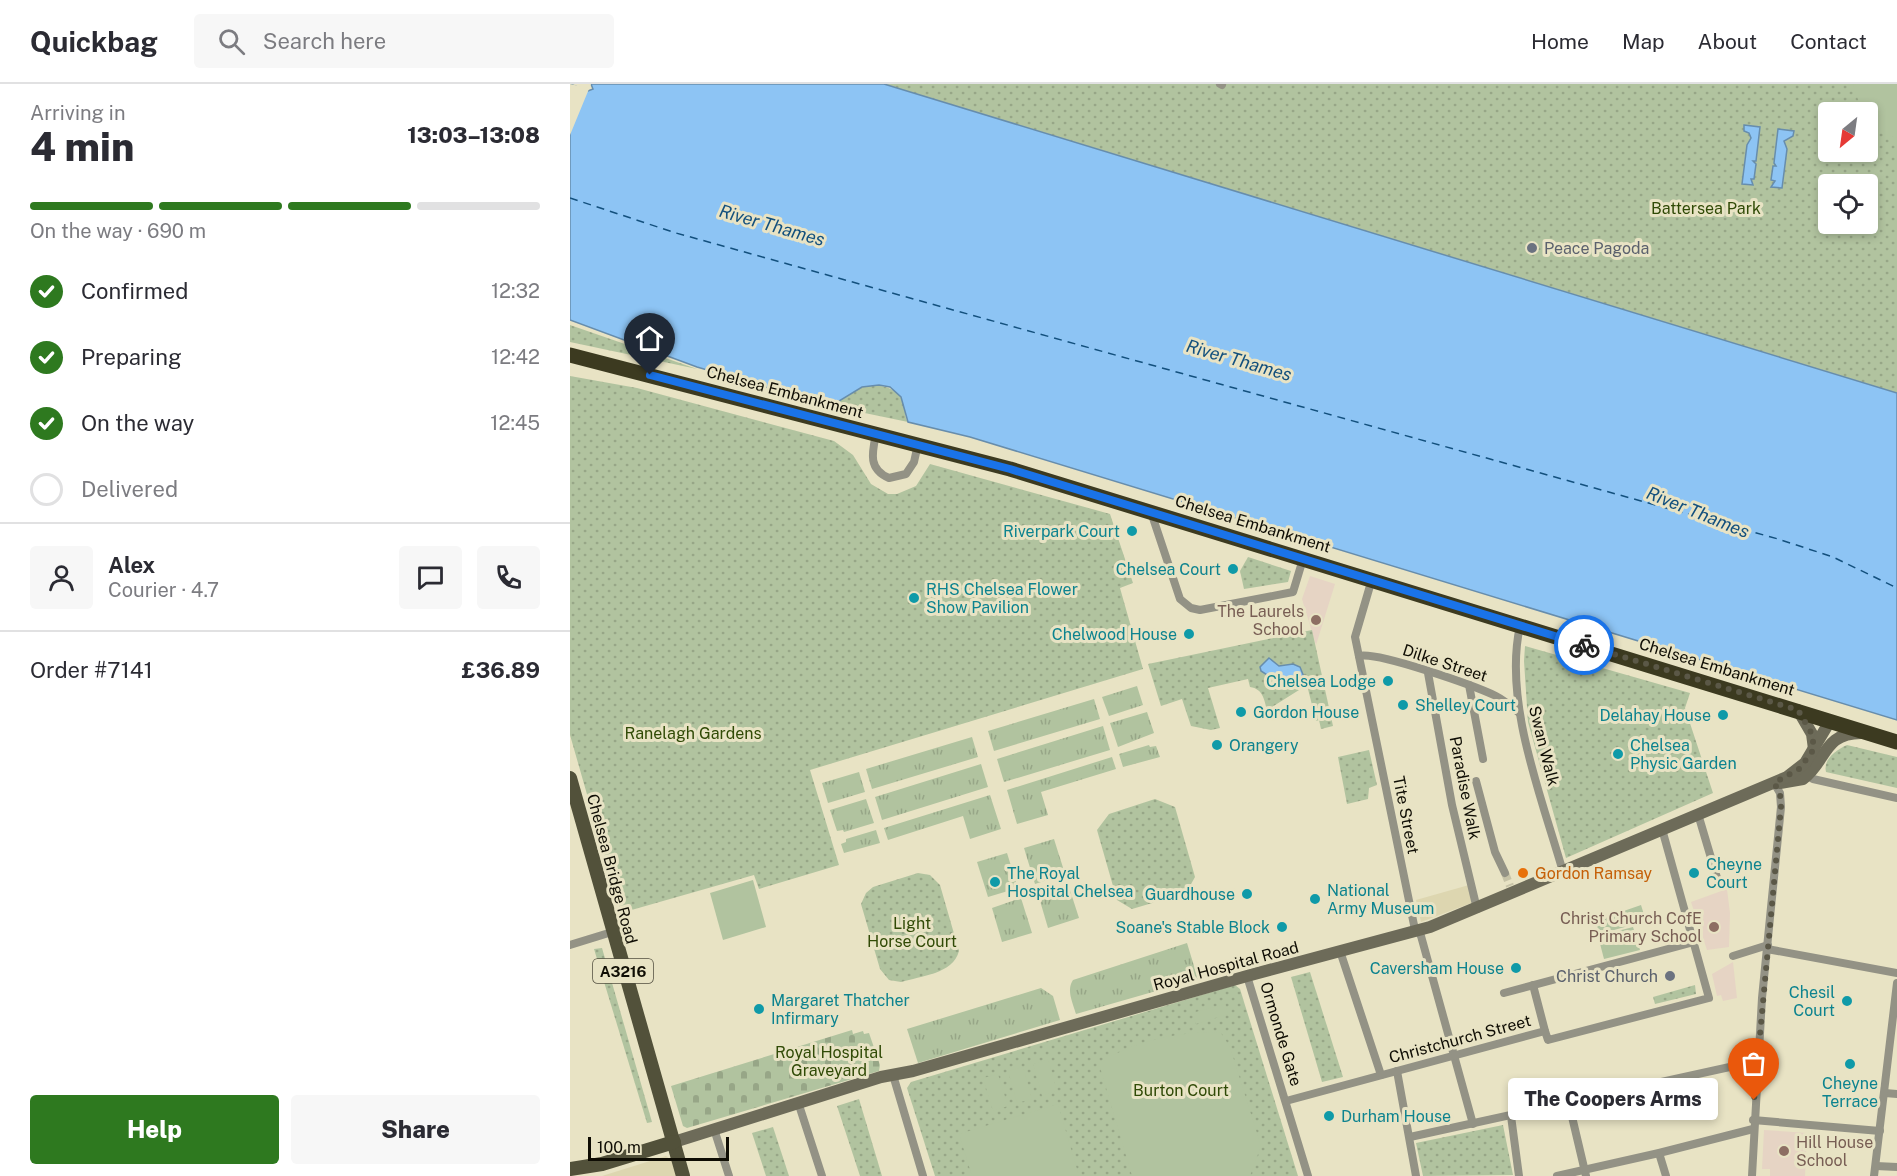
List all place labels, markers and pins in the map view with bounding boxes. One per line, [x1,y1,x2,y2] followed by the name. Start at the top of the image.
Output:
[1544,239,1649,258] place label: Peace Pagoda
[1525,241,1539,255] marker: Peace Pagoda
[624,313,675,375] pin
[1003,522,1120,541] place label: Riverpark Court
[1125,524,1139,538] marker: Riverpark Court
[1116,560,1221,579] place label: Chelsea Court
[1226,562,1240,576] marker: Chelsea Court
[926,580,1078,617] place label: RHS Chelsea Flower Show Pavilion
[907,591,921,605] marker: RHS Chelsea Flower Show Pavilion
[1217,602,1304,639] place label: The Laurels School
[1309,613,1323,627] marker: The Laurels School
[1052,625,1177,644] place label: Chelwood House
[1182,627,1196,641] marker: Chelwood House
[1266,672,1376,691] place label: Chelsea Lodge
[1381,674,1395,688] marker: Chelsea Lodge
[1415,696,1516,715] place label: Shelley Court
[1396,698,1410,712] marker: Shelley Court
[1253,703,1359,722] place label: Gordon House
[1234,705,1248,719] marker: Gordon House
[1599,706,1711,725] place label: Delahay House
[1716,708,1730,722] marker: Delahay House
[1229,736,1299,755] place label: Orangery
[1630,736,1737,773] place label: Chelsea Physic Garden
[1210,738,1224,752] marker: Orangery
[1611,747,1625,761] marker: Chelsea Physic Garden
[1706,855,1762,892] place label: Cheyne Court
[1007,864,1133,901] place label: The Royal Hospital Chelsea
[1535,864,1653,883] place label: Gordon Ramsay
[1516,866,1530,880] marker: Gordon Ramsay
[1687,866,1701,880] marker: Cheyne Court
[988,875,1002,889] marker: The Royal Hospital Chelsea
[1327,881,1434,918] place label: National Army Museum
[1145,885,1235,904] place label: Guardhouse
[1240,887,1254,901] marker: Guardhouse
[1308,892,1322,906] marker: National Army Museum
[1560,909,1702,946] place label: Christ Church CofE Primary School
[1116,918,1270,937] place label: Soane's Stable Block
[1275,920,1289,934] marker: Soane's Stable Block
[1707,920,1721,934] marker: Christ Church CofE Primary School
[1370,959,1504,978] place label: Caversham House
[1509,961,1523,975] marker: Caversham House
[1556,967,1658,986] place label: Christ Church
[1663,969,1677,983] marker: Christ Church
[1789,983,1835,1020] place label: Chesil Court
[771,991,910,1028] place label: Margaret Thatcher Infirmary
[1840,994,1854,1008] marker: Chesil Court
[752,1002,766,1016] marker: Margaret Thatcher Infirmary
[1728,1038,1779,1100] pin
[1843,1057,1857,1071] marker: Cheyne Terrace
[1822,1074,1878,1111] place label: Cheyne Terrace
[1508,1079,1718,1121] callout: The Coopers Arms
[1341,1107,1451,1126] place label: Durham House
[1322,1109,1336,1123] marker: Durham House
[1796,1133,1873,1170] place label: Hill House School
[1777,1144,1791,1158] marker: Hill House School

